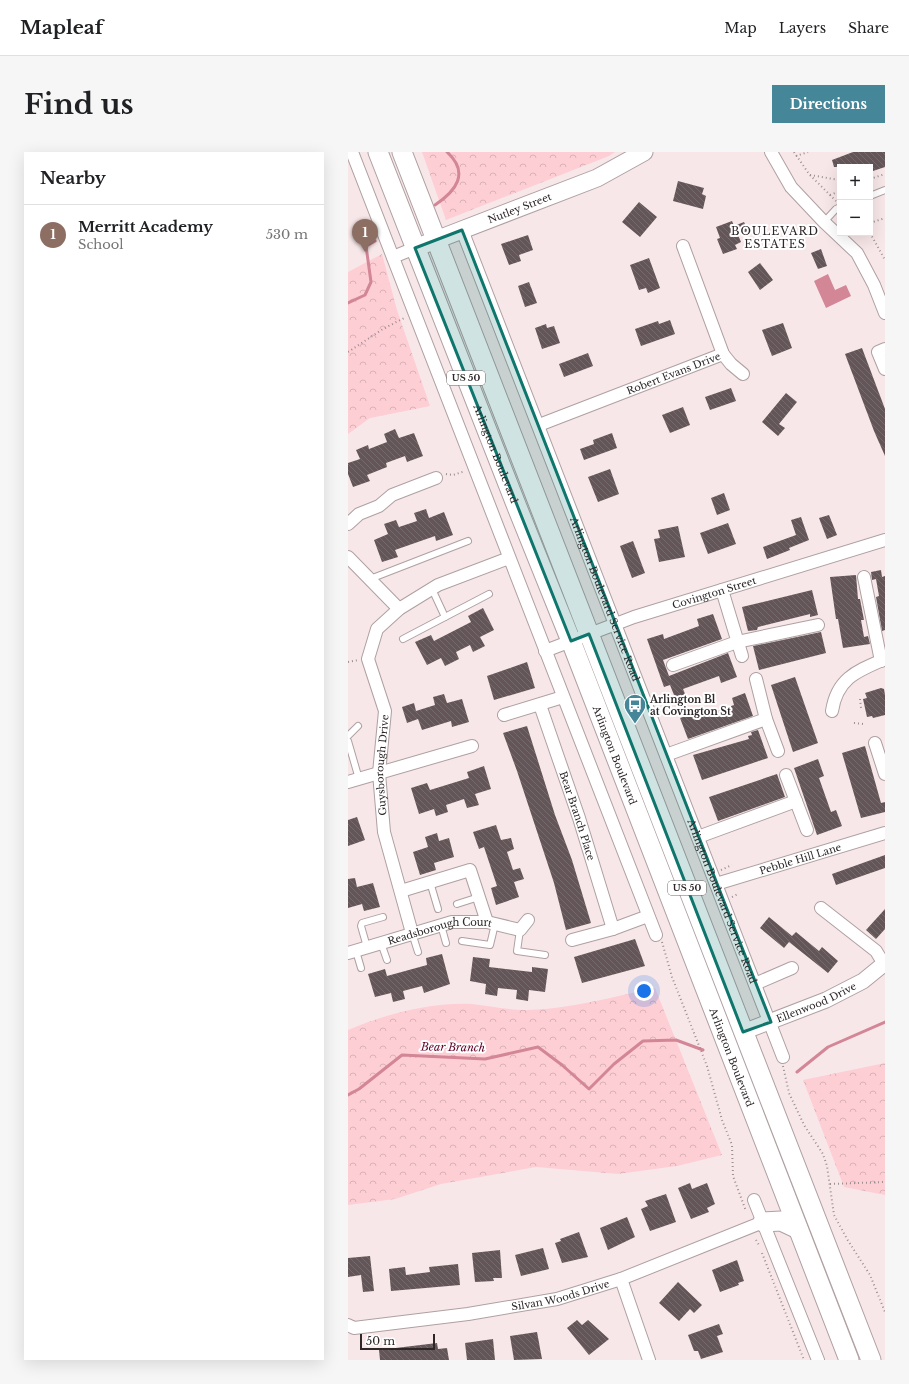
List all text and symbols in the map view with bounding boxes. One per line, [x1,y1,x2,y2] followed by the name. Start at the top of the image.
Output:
[20,16,103,39] text: Mapleaf
[724,19,757,37] text: Map
[779,19,826,37] text: Layers
[848,19,889,37] text: Share
[772,85,885,123] button: Directions
[24,87,134,122] text: Find us
[837,164,873,236] map controls
[837,164,873,200] button: +
[40,168,106,189] text: Nearby
[486,190,554,226] street label: Nutley Street
[837,200,873,236] button: −
[78,217,213,236] text: Merritt Academy
[352,219,378,252] pin: 1
[731,224,819,251] district label: BOULEVARD ESTATES
[50,226,56,243] text: 1
[266,226,308,243] text: 530 m
[78,236,124,253] text: School
[625,350,723,398] street label: Robert Evans Drive
[447,371,485,385] road number: US 50
[470,402,521,505] street label: Arlington Boulevard
[567,515,643,683] street label: Arlington Boulevard Service Road
[671,574,758,612] street label: Covington Street
[622,692,648,725] bus stop icon: Arlington Bl at Covington St
[649,693,731,718] place label: Arlington Bl at Covington St
[589,703,640,807] street label: Arlington Boulevard
[373,714,392,816] street label: Guysborough Drive
[556,770,598,862] street label: Bear Branch Place
[684,817,760,986] street label: Arlington Boulevard Service Road
[758,841,843,878] street label: Pebble Hill Lane
[668,881,706,895] road number: US 50
[386,916,493,948] street label: Readsborough Court
[774,979,859,1026] street label: Ellenwood Drive
[634,981,654,1001] your location
[706,1005,757,1109] street label: Arlington Boulevard
[420,1039,485,1055] water label: Bear Branch
[510,1277,611,1314] street label: Silvan Woods Drive
[360,1332,435,1351] scale bar
[366,1334,395,1348] text: 50 m

